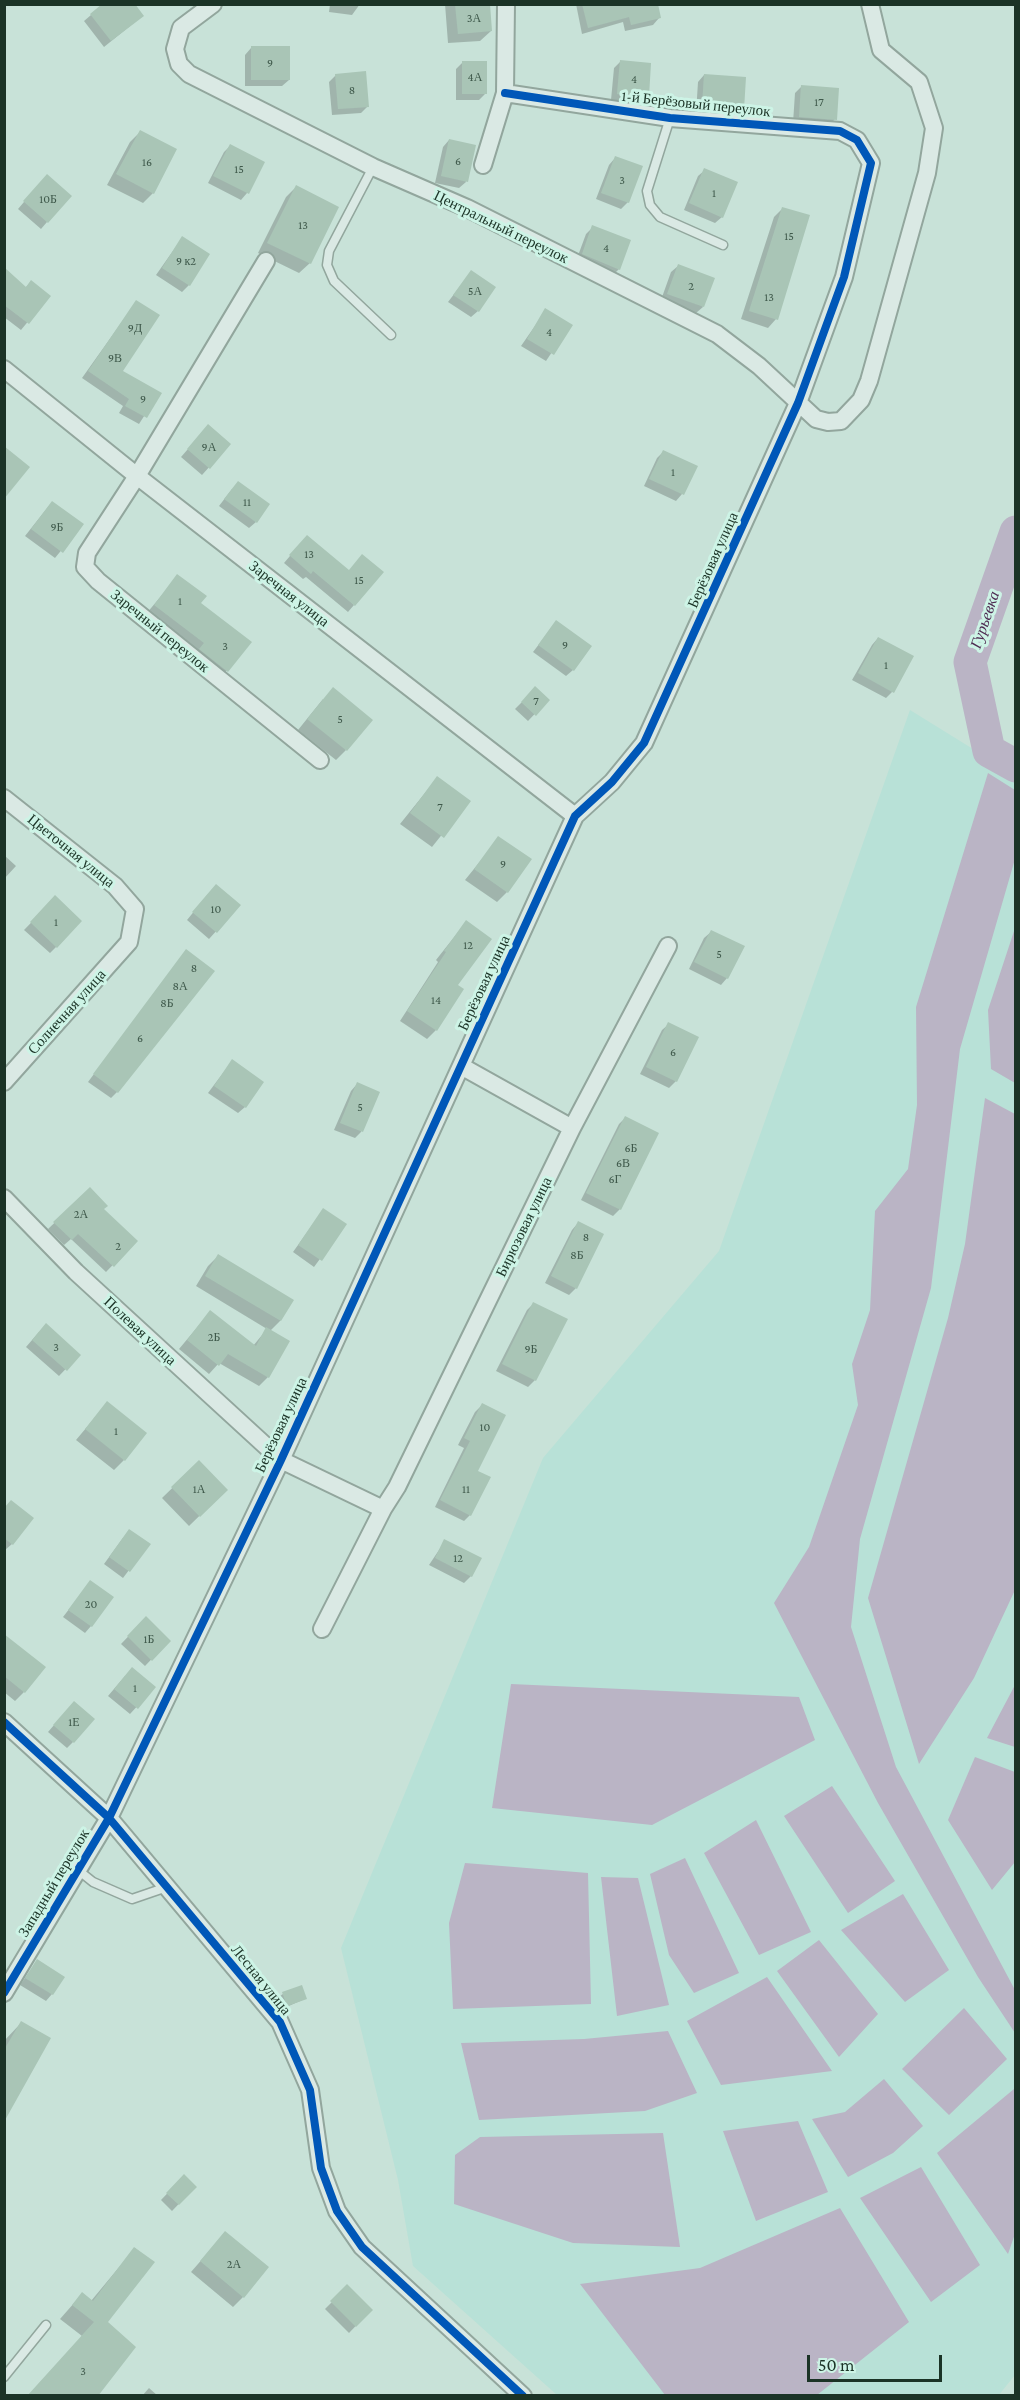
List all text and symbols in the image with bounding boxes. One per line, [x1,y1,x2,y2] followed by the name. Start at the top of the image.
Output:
[467,11,481,25] house number: 3А
[267,56,273,70] house number: 9
[468,70,482,84] house number: 4А
[631,72,637,86] house number: 4
[349,83,355,97] house number: 8
[621,87,771,121] street label: 1-й Берёзовый переулок
[814,95,824,109] house number: 17
[455,154,461,168] house number: 6
[142,155,152,169] house number: 16
[234,162,244,176] house number: 15
[619,173,625,187] house number: 3
[712,186,716,200] house number: 1
[431,187,571,267] street label: Центральный переулок
[39,192,57,206] house number: 10Б
[298,218,308,232] house number: 13
[784,229,794,243] house number: 15
[603,241,609,255] house number: 4
[176,254,196,268] house number: 9 к2
[688,279,694,293] house number: 2
[468,284,482,298] house number: 5А
[764,290,774,304] house number: 13
[128,321,142,335] house number: 9Д
[546,325,552,339] house number: 4
[108,351,122,365] house number: 9В
[140,392,146,406] house number: 9
[202,440,216,454] house number: 9А
[671,465,675,479] house number: 1
[243,495,251,509] house number: 11
[684,509,742,611] street label: Берёзовая улица
[51,520,63,534] house number: 9Б
[304,547,314,561] house number: 13
[245,557,333,631] street label: Заречная улица
[354,573,364,587] house number: 15
[107,586,213,676] street label: Заречный переулок
[966,589,1004,651] water label: Гурьевка
[178,594,182,608] house number: 1
[562,638,568,652] house number: 9
[222,639,228,653] house number: 3
[884,658,888,672] house number: 1
[533,694,539,708] house number: 7
[337,712,343,726] house number: 5
[437,800,443,814] house number: 7
[24,810,118,892] street label: Цветочная улица
[500,857,506,871] house number: 9
[211,902,221,916] house number: 10
[54,915,58,929] house number: 1
[454,932,514,1034] street label: Берёзовая улица
[463,938,473,952] house number: 12
[716,947,722,961] house number: 5
[191,961,197,975] house number: 8
[24,966,110,1058] street label: Солнечная улица
[172,979,188,993] house number: 8А
[431,993,441,1007] house number: 14
[160,996,174,1010] house number: 8Б
[137,1031,143,1045] house number: 6
[670,1045,676,1059] house number: 6
[357,1100,363,1114] house number: 5
[625,1141,637,1155] house number: 6Б
[616,1156,630,1170] house number: 6В
[608,1172,622,1186] house number: 6Г
[492,1174,556,1280] street label: Бирюзовая улица
[74,1207,88,1221] house number: 2А
[583,1230,589,1244] house number: 8
[115,1239,121,1253] house number: 2
[570,1248,584,1262] house number: 8Б
[100,1293,180,1369] street label: Полевая улица
[208,1330,220,1344] house number: 2Б
[53,1340,59,1354] house number: 3
[525,1342,537,1356] house number: 9Б
[251,1374,311,1476] street label: Берёзовая улица
[480,1420,490,1434] house number: 10
[114,1424,118,1438] house number: 1
[193,1482,205,1496] house number: 1А
[462,1482,470,1496] house number: 11
[453,1551,463,1565] house number: 12
[85,1597,97,1611] house number: 20
[144,1632,154,1646] house number: 1Б
[133,1681,137,1695] house number: 1
[68,1715,80,1729] house number: 1Е
[15,1826,93,1940] street label: Западный переулок
[227,1941,295,2019] street label: Лесная улица
[227,2257,241,2271] house number: 2А
[810,2343,945,2381] scale bar
[818,2355,855,2375] text: 50 m
[80,2364,86,2378] house number: 3

